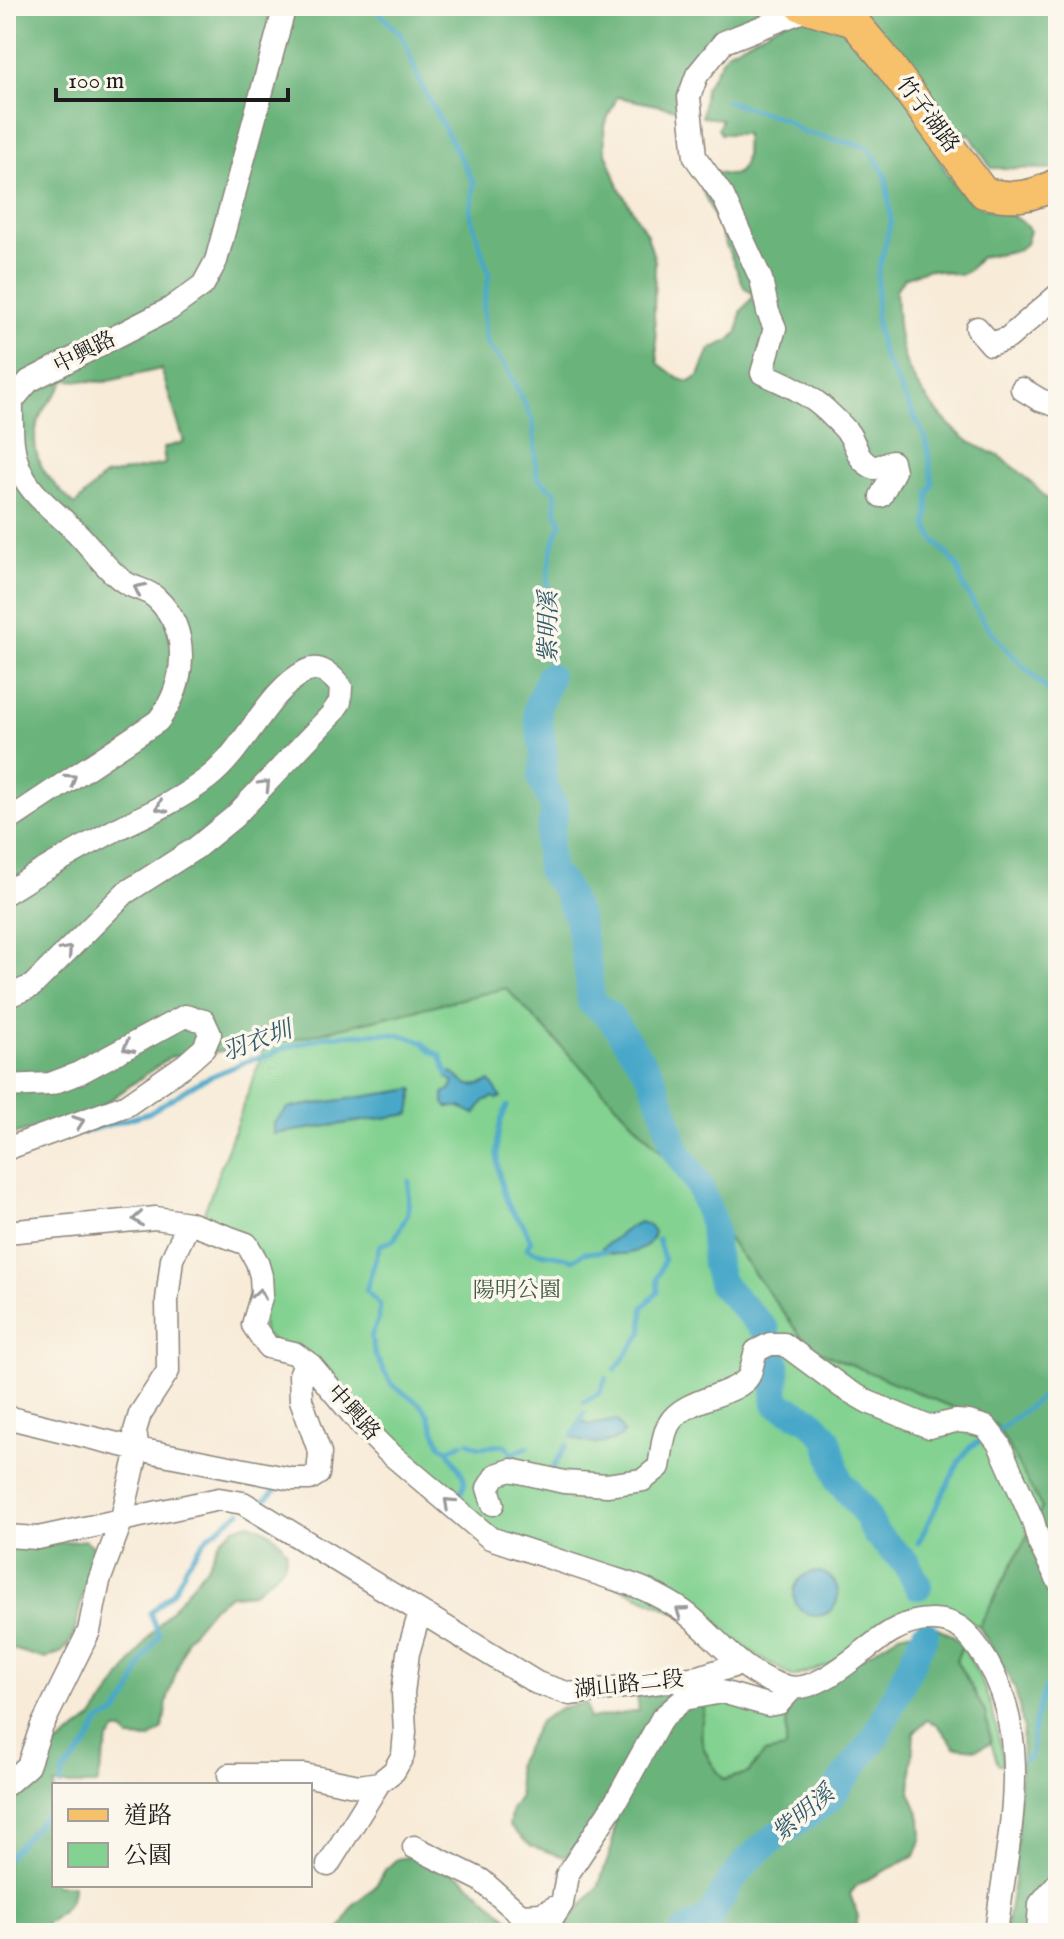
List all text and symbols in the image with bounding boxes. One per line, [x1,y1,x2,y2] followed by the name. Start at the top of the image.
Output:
[56,52,288,102] scale bar
[68,66,124,97] text: 100 m
[889,71,965,159] street label: 竹子湖路
[49,326,121,380] street label: 中興路
[133,583,148,599] one-way arrow
[534,588,565,663] water label: 紫明溪
[62,773,77,788] one-way arrow
[256,780,270,794] one-way arrow
[154,798,169,813] one-way arrow
[58,946,73,960] one-way arrow
[218,1014,300,1069] water label: 羽衣圳
[122,1037,137,1052] one-way arrow
[72,1116,86,1132] one-way arrow
[131,1210,144,1227] one-way arrow
[473,1277,561,1305] park label: 陽明公園
[250,1287,267,1300] one-way arrow
[321,1379,385,1447] street label: 中興路
[444,1497,458,1512] one-way arrow
[676,1606,690,1621] one-way arrow
[573,1665,685,1705] street label: 湖山路二段
[766,1777,844,1849] water label: 紫明溪
[52,1783,312,1887] legend
[124,1801,172,1832] text: 道路
[124,1841,172,1872] text: 公園

